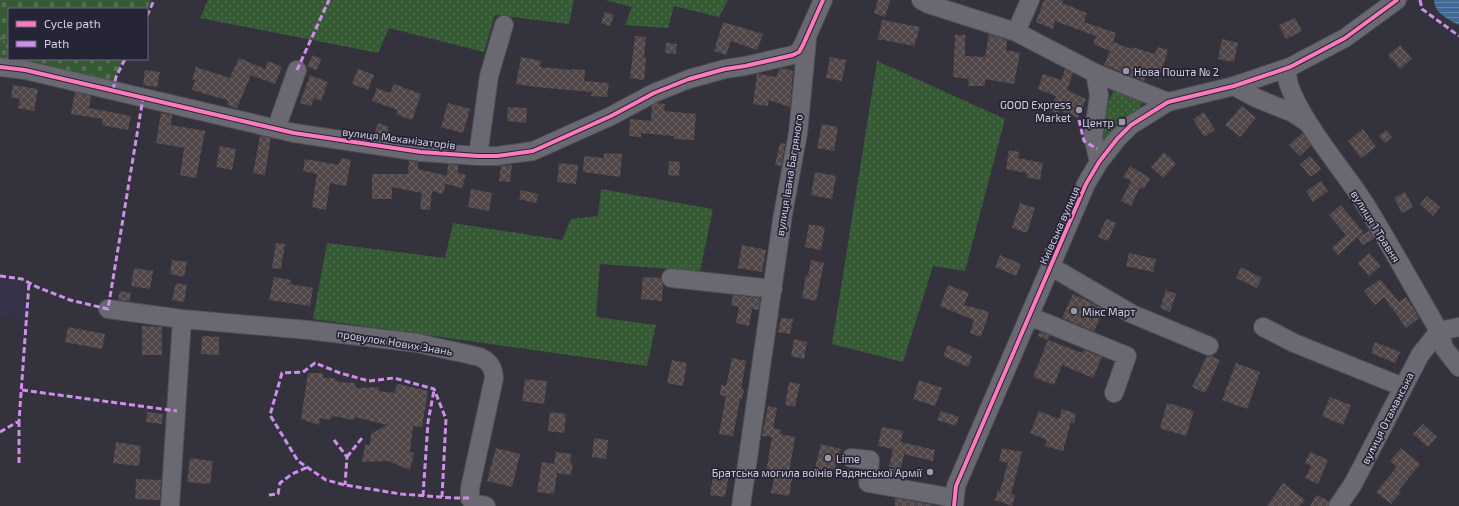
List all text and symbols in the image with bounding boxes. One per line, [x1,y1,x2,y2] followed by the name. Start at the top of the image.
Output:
[8,8,148,60] legend
[44,16,101,30] text: Cycle path
[44,36,69,50] text: Path
[1134,65,1219,78] place label: Нова Пошта № 2
[1121,66,1131,76] marker: Нова Пошта № 2
[1000,98,1071,124] place label: GOOD Express Market
[1074,105,1084,115] marker: GOOD Express Market
[773,113,806,237] street label: вулиця Івана Багряного
[1082,116,1114,129] place label: Центр
[1117,117,1127,127] marker: Центр
[342,125,456,152] street label: вулиця Механізаторів
[1036,184,1083,266] street label: Київська вулиця
[1348,188,1403,265] street label: вулиця 1 Травня
[1082,305,1136,318] place label: Мікс Март
[1069,306,1079,316] marker: Мікс Март
[336,326,454,359] street label: провулок Нових Знань
[1358,370,1417,467] street label: вулиця Отаманська
[836,452,860,465] place label: Lime
[823,453,833,463] marker: Lime
[712,466,922,479] place label: Братська могила воїнів Радянської Армії
[925,467,935,477] marker: Братська могила воїнів Радянської Армії

